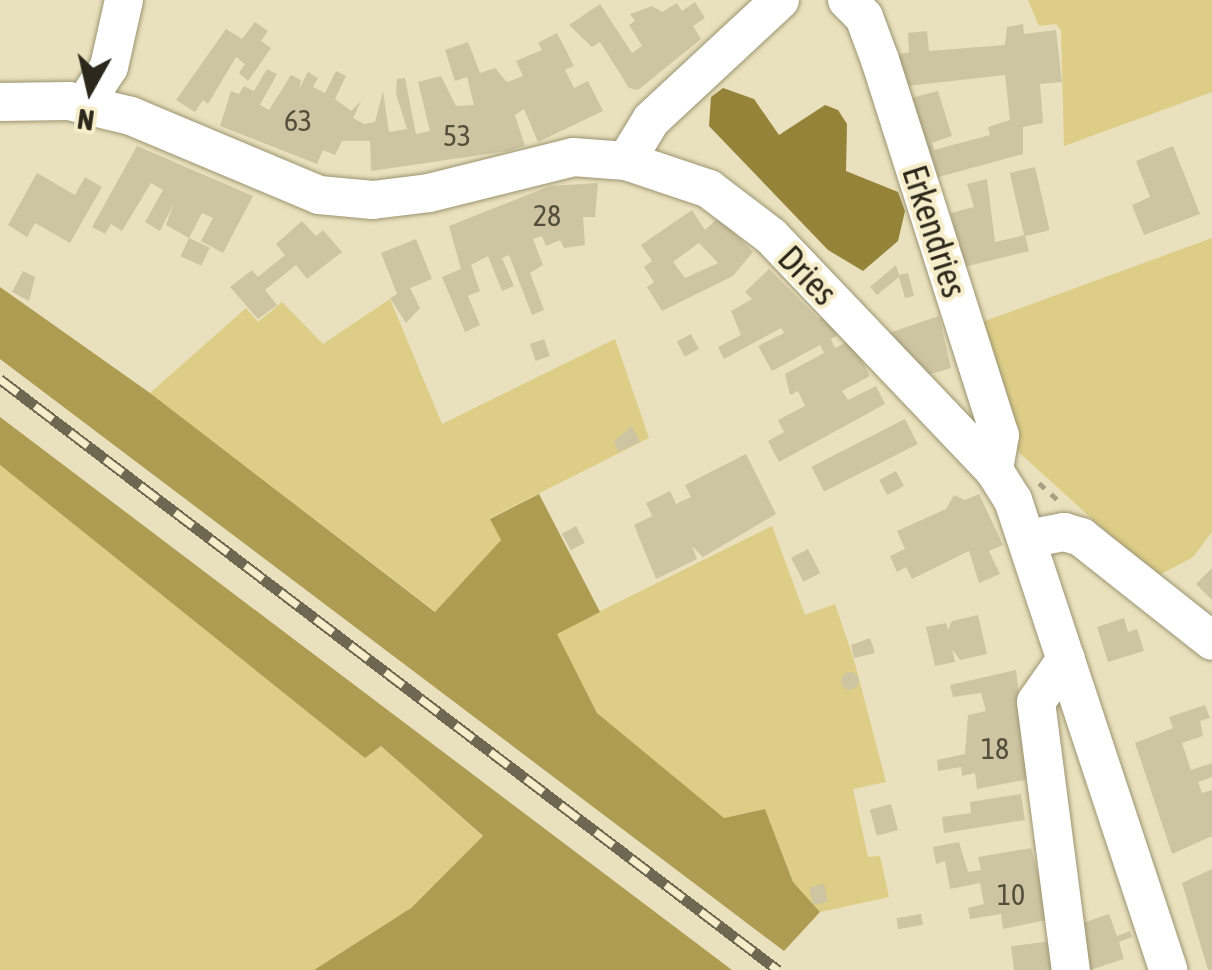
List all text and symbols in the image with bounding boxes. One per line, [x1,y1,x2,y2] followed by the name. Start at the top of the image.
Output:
[40,40,140,140] north arrow
[284,102,312,138] house number: 63
[75,103,96,137] text: N
[443,117,471,153] house number: 53
[894,160,976,302] street label: Erkendries
[533,197,561,233] house number: 28
[770,237,846,313] street label: Dries
[981,730,1009,766] house number: 18
[997,876,1025,912] house number: 10

